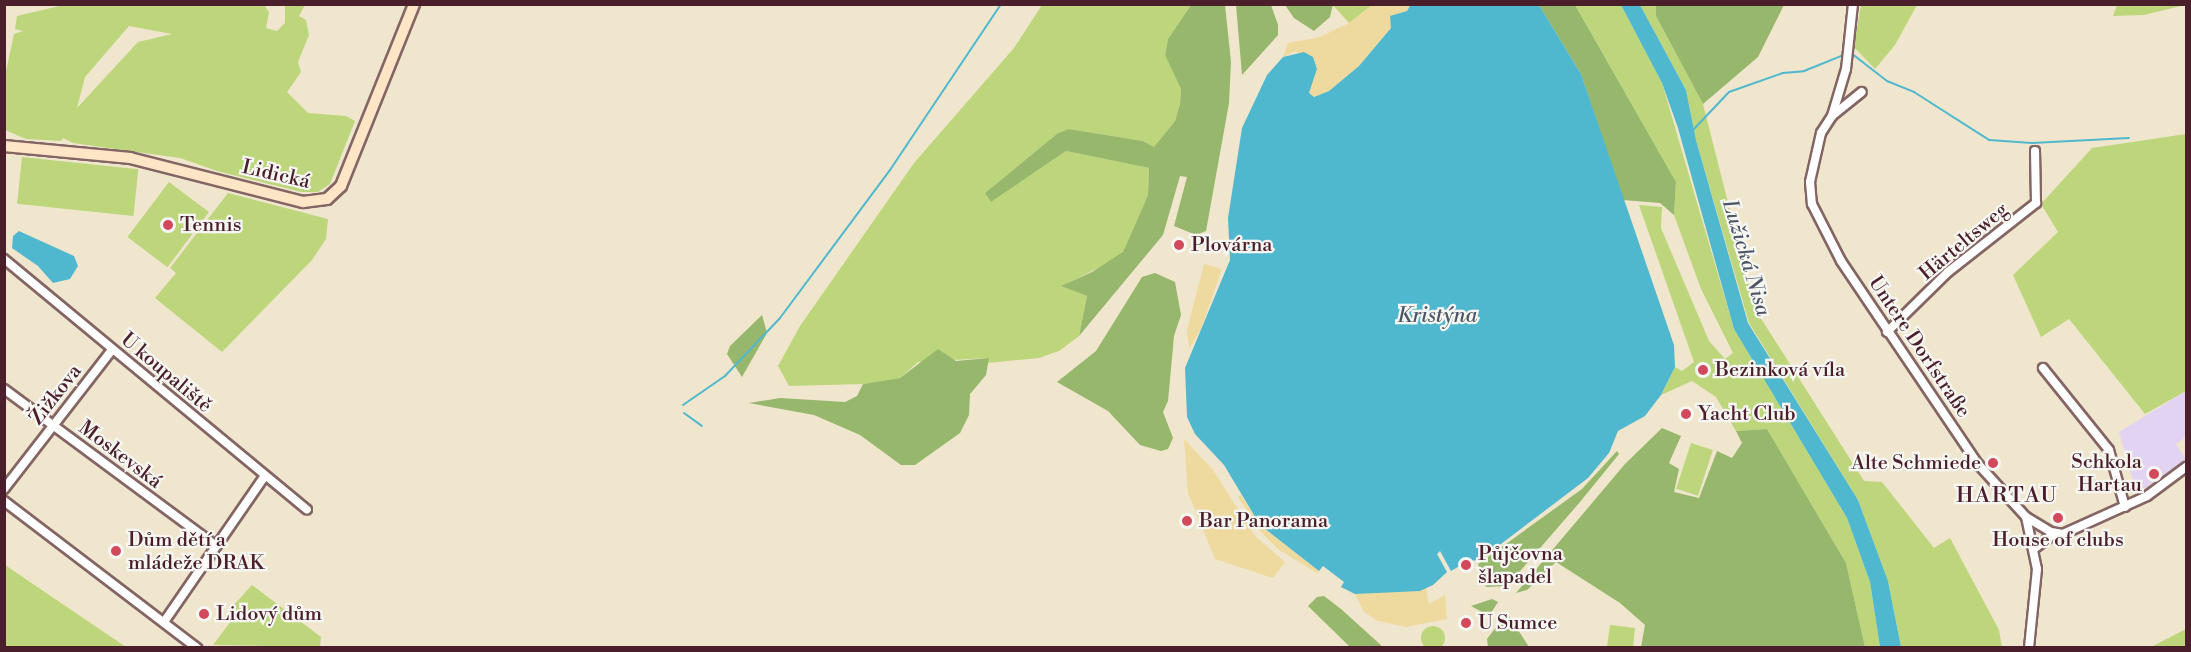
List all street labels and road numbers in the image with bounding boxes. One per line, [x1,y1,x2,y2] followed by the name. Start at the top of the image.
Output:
[240,156,312,194] street label: Lidická
[1915,198,2013,286] street label: Härteltsweg
[1863,272,1975,422] street label: Untere Dorfstraße
[115,328,217,418] street label: U koupaliště
[25,360,87,430] street label: Žižkova
[74,416,166,494] street label: Moskevská

